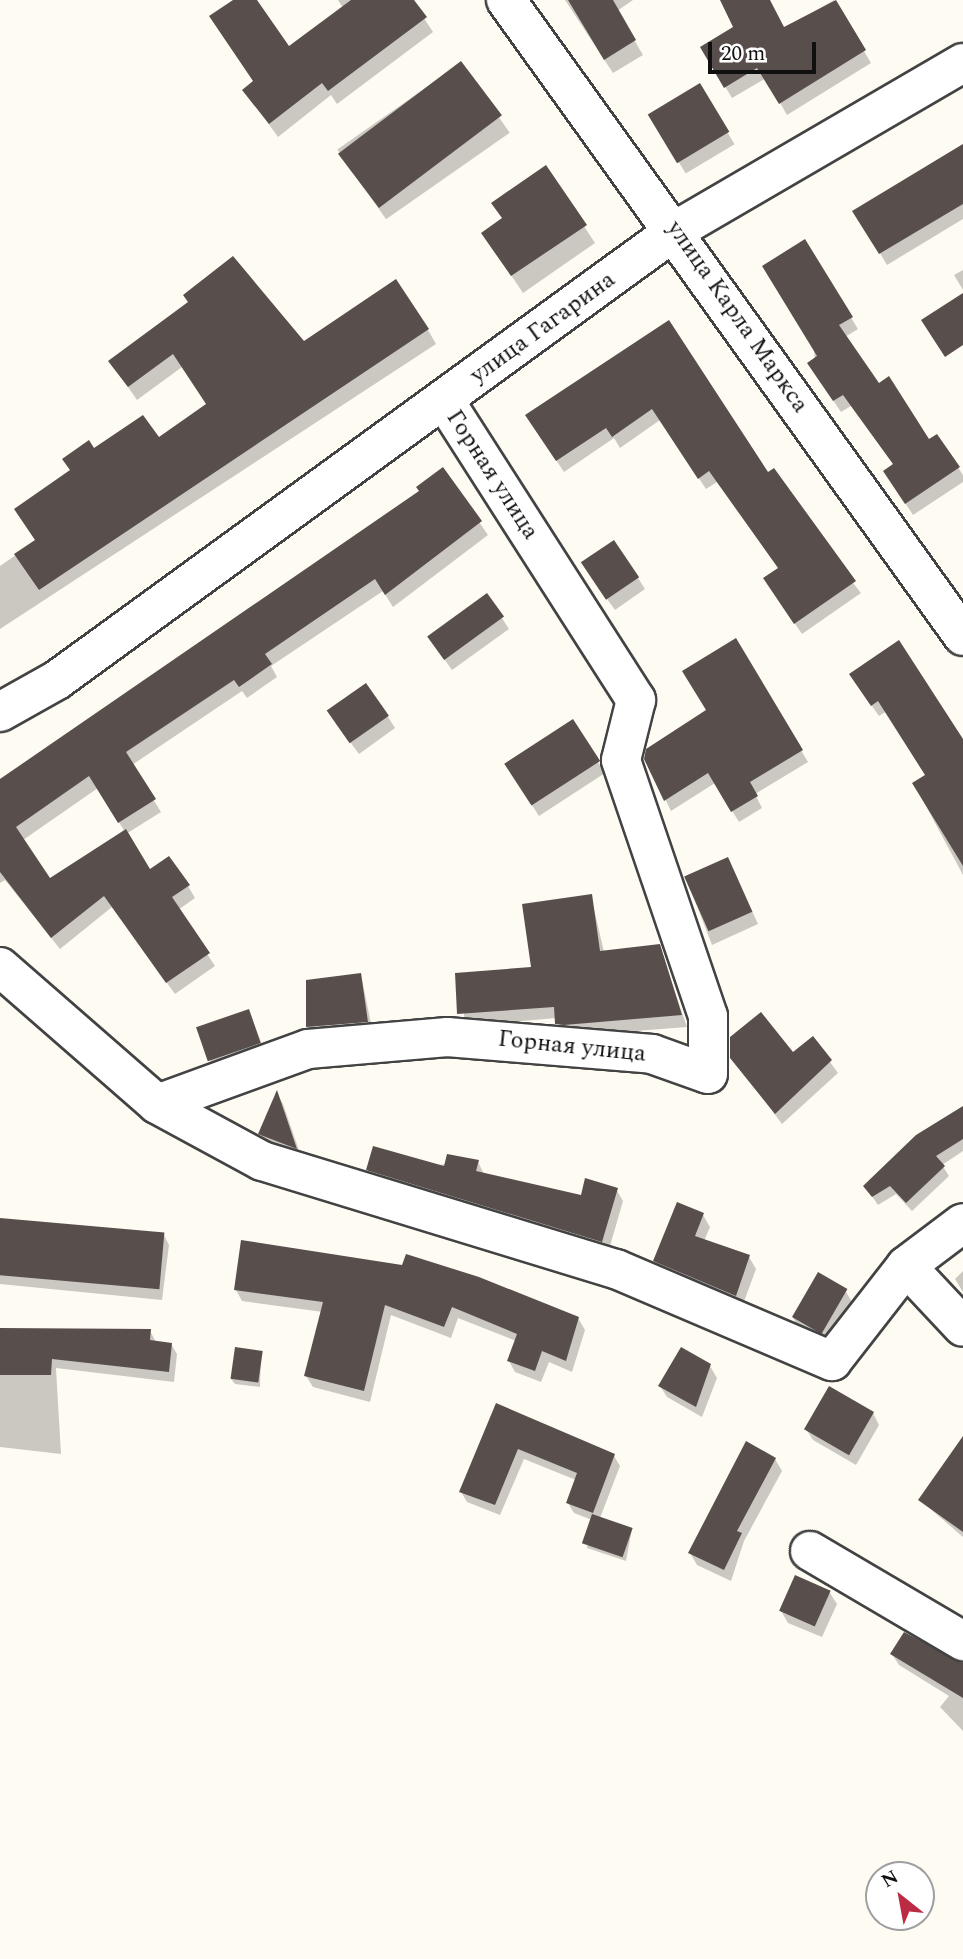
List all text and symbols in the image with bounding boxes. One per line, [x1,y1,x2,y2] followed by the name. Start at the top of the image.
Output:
[711,28,820,72] scale bar
[721,38,765,70] text: 20 m
[660,215,814,419] street label: улица Карла Маркса
[465,266,621,390] street label: улица Гагарина
[439,405,545,545] street label: Горная улица
[496,1025,648,1069] street label: Горная улица
[865,1861,935,1931] north arrow
[876,1863,904,1896] text: N

